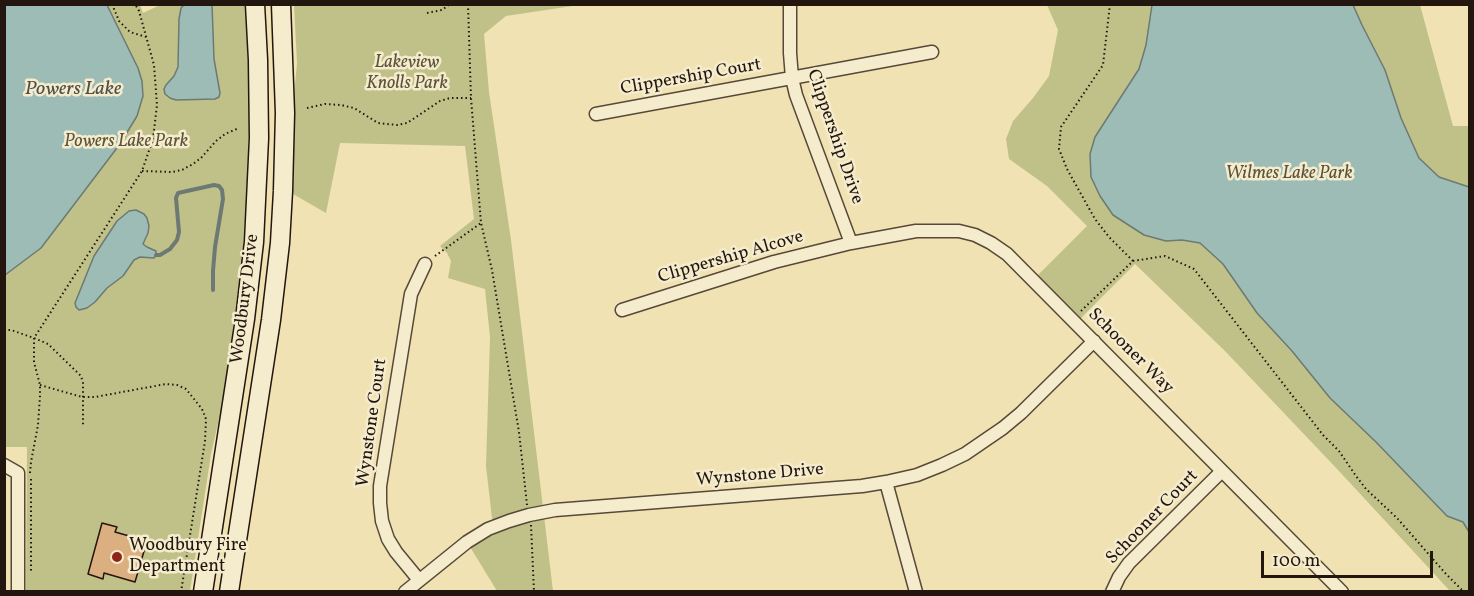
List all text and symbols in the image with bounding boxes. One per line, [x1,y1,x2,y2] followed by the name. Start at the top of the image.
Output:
[366,53,448,96] park label: Lakeview Knolls Park
[619,55,763,101] street label: Clippership Court
[801,67,867,207] street label: Clippership Drive
[25,78,121,102] water label: Powers Lake
[64,132,188,154] park label: Powers Lake Park
[1225,164,1353,186] park label: Wilmes Lake Park
[656,227,806,289] street label: Clippership Alcove
[227,233,265,365] street label: Woodbury Drive
[1082,304,1178,400] street label: Schooner Way
[353,357,393,489] street label: Wynstone Court
[695,460,825,492] street label: Wynstone Drive
[1102,466,1204,570] street label: Schooner Court
[129,536,247,578] place label: Woodbury Fire Department
[1264,539,1436,577] scale bar
[1272,549,1321,574] text: 100 m
[110,550,124,564] marker: Woodbury Fire Department

